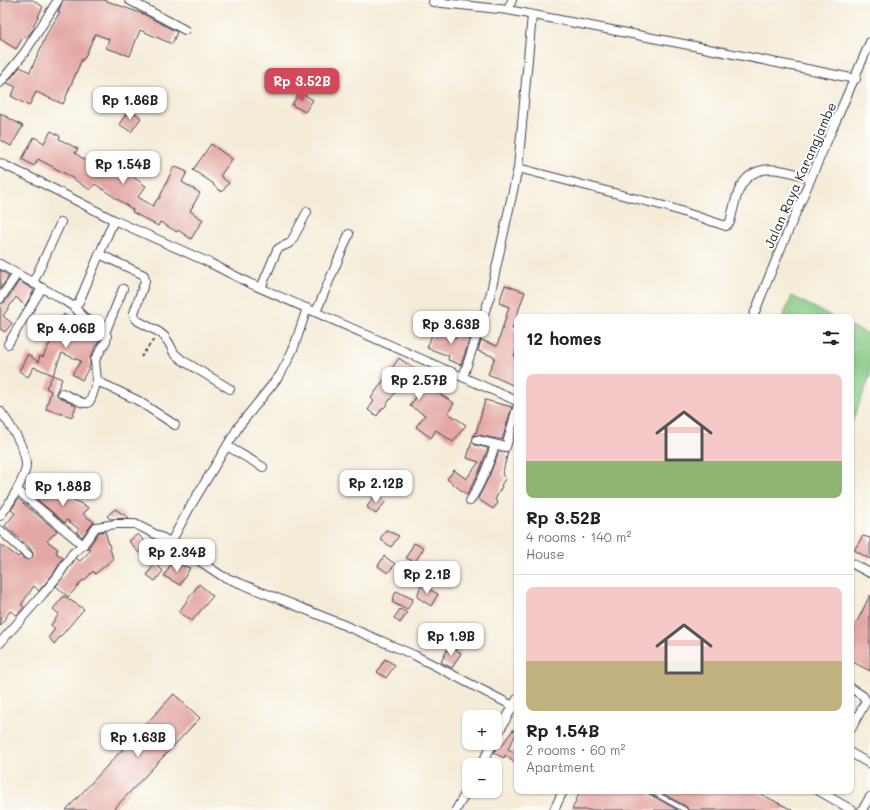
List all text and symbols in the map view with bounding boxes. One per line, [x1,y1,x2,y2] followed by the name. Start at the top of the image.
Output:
[261,68,343,102] pin: Rp 3.52B
[273,72,331,89] text: Rp 3.52B
[89,87,171,121] pin: Rp 1.86B
[102,91,158,108] text: Rp 1.86B
[760,99,839,250] street label: Jalan Raya Karangjambe
[82,151,164,185] pin: Rp 1.54B
[95,155,151,172] text: Rp 1.54B
[410,311,492,345] pin: Rp 3.63B
[25,315,107,349] pin: Rp 4.06B
[422,315,480,332] text: Rp 3.63B
[36,319,96,336] text: Rp 4.06B
[526,327,602,349] text: 12 homes
[820,327,842,349] icon: filters
[378,367,460,401] pin: Rp 2.57B
[391,371,447,388] text: Rp 2.57B
[648,400,720,472] icon: home
[335,470,417,504] pin: Rp 2.12B
[22,473,104,507] pin: Rp 1.88B
[349,474,403,491] text: Rp 2.12B
[35,477,91,494] text: Rp 1.88B
[526,506,601,528] text: Rp 3.52B
[526,528,631,545] text: 4 rooms · 140 m²
[136,539,218,573] pin: Rp 2.34B
[148,543,206,560] text: Rp 2.34B
[526,545,564,562] text: House
[390,561,464,595] pin: Rp 2.1B
[403,565,451,582] text: Rp 2.1B
[648,613,720,685] icon: home
[414,623,488,657] pin: Rp 1.9B
[427,627,475,644] text: Rp 1.9B
[462,710,502,798] map controls
[462,710,502,750] button: +
[526,719,600,741] text: Rp 1.54B
[97,724,179,758] pin: Rp 1.63B
[110,728,166,745] text: Rp 1.63B
[526,741,625,758] text: 2 rooms · 60 m²
[462,758,502,798] button: −
[526,758,595,775] text: Apartment

